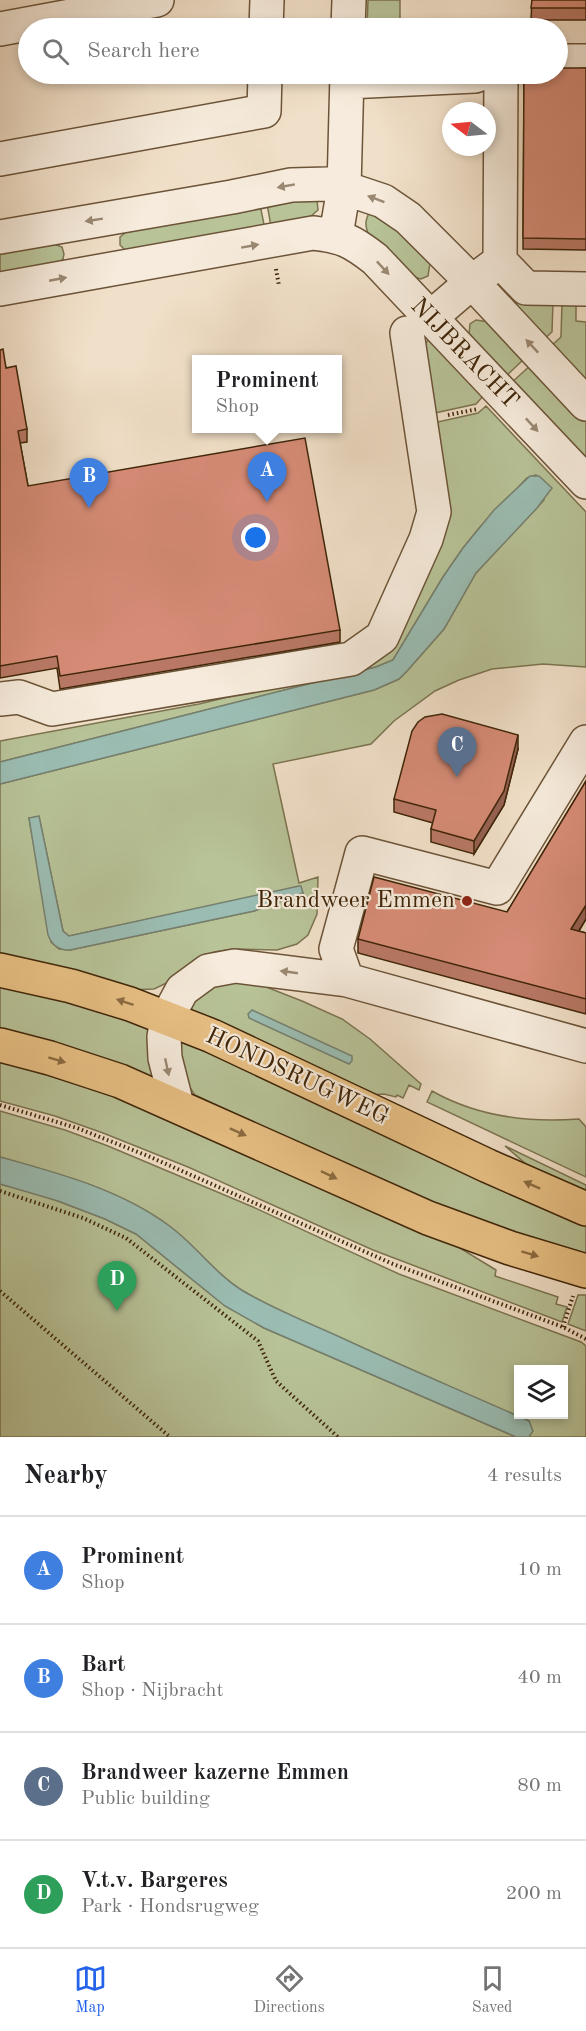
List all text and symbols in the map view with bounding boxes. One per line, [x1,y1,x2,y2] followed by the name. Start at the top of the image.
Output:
[18,18,568,84] search box
[39,35,72,68] icon: search
[87,40,200,62] text: Search here
[442,102,496,156] north arrow
[277,182,296,191] one-way arrow
[366,194,384,204] one-way arrow
[85,216,104,225] one-way arrow
[240,241,259,250] one-way arrow
[376,260,389,275] one-way arrow
[48,274,67,283] one-way arrow
[405,294,523,414] street label: NIJBRACHT
[526,339,539,354] one-way arrow
[192,355,342,433] popup
[215,370,319,392] text: Prominent
[215,397,259,417] text: Shop
[525,417,538,432] one-way arrow
[248,452,286,502] pin: A
[70,458,109,508] pin: B
[241,523,270,552] your location
[438,728,476,777] pin: C
[256,889,455,913] place label: Brandweer Emmen
[460,894,474,908] marker: Brandweer Emmen
[279,967,298,976] one-way arrow
[116,997,134,1007] one-way arrow
[202,1024,392,1130] street label: HONDSRUGWEG
[48,1056,66,1065] one-way arrow
[163,1058,172,1077] one-way arrow
[229,1127,246,1136] one-way arrow
[321,1170,338,1179] one-way arrow
[523,1180,541,1190] one-way arrow
[521,1250,539,1259] one-way arrow
[98,1262,136,1311] pin: D
[514,1365,568,1419] map controls
[514,1365,568,1419] button: layers
[24,1463,108,1489] text: Nearby
[487,1466,562,1486] text: 4 results
[81,1546,184,1568] text: Prominent
[36,1560,51,1580] text: A
[517,1560,562,1580] text: 10 m
[81,1573,125,1593] text: Shop
[81,1654,125,1676] text: Bart
[36,1668,51,1688] text: B
[517,1668,562,1688] text: 40 m
[81,1681,223,1701] text: Shop · Nijbracht
[81,1762,349,1784] text: Brandweer kazerne Emmen
[37,1776,50,1796] text: C
[517,1776,562,1796] text: 80 m
[81,1789,210,1809] text: Public building
[81,1870,228,1892] text: V.t.v. Bargeres
[36,1884,51,1904] text: D
[506,1884,562,1904] text: 200 m
[81,1897,259,1917] text: Park · Hondsrugweg
[74,1962,107,2018] tab: Map
[254,1962,325,2018] tab: Directions
[472,1962,512,2018] tab: Saved

